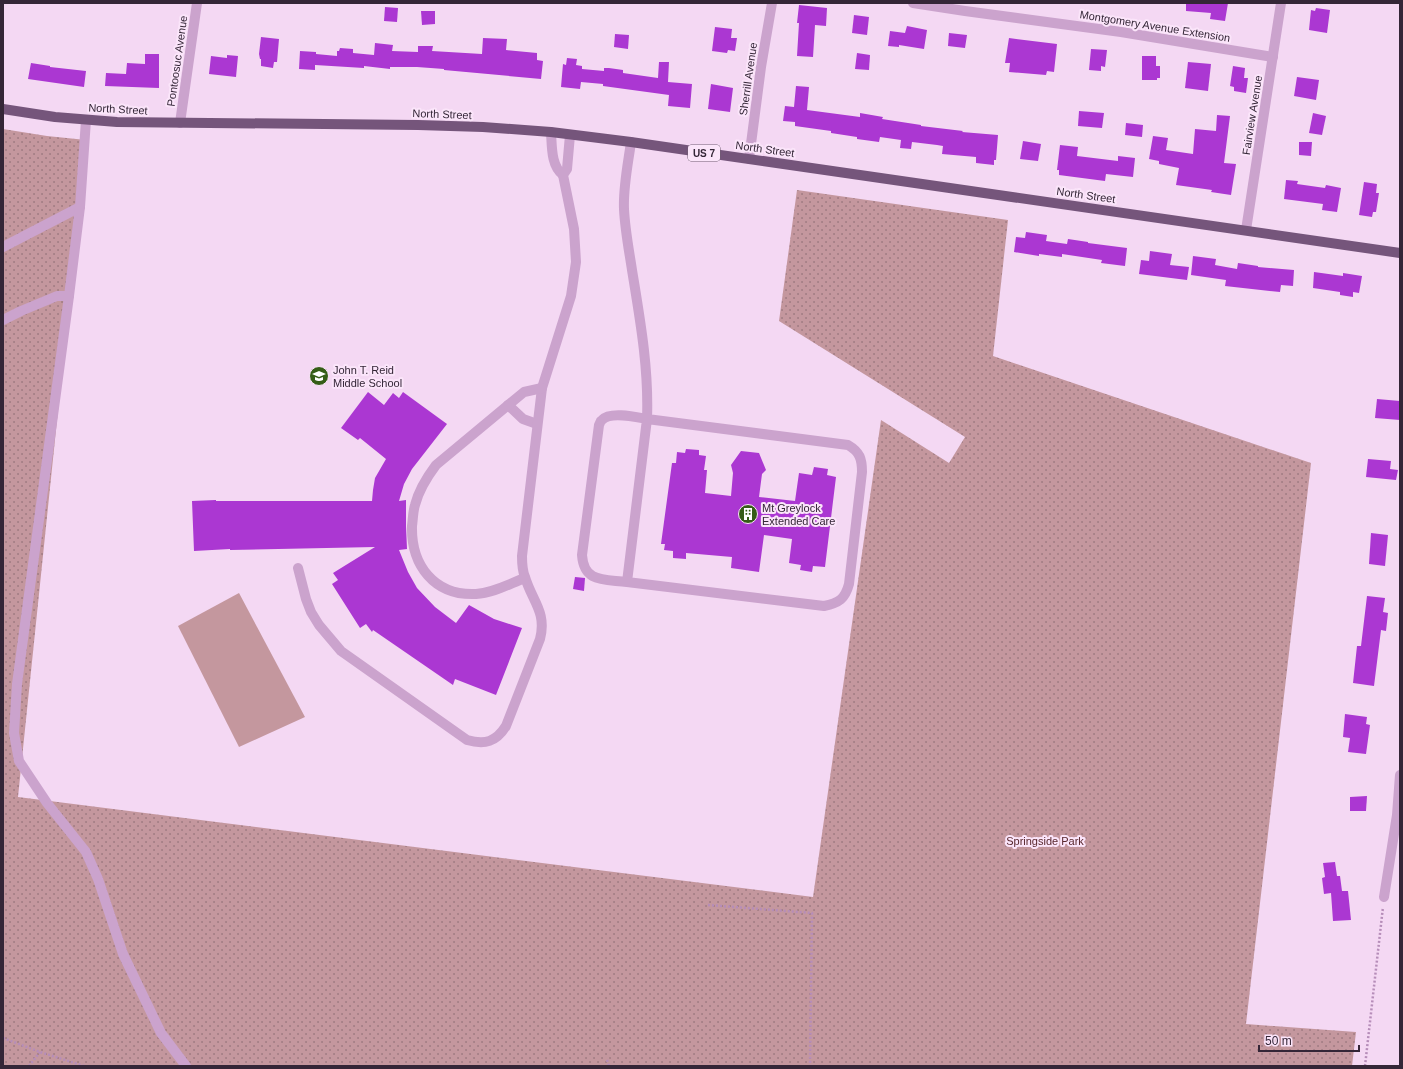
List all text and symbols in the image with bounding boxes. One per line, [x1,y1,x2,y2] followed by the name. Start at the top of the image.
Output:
[1079,8,1231,44] street label: Montgomery Avenue Extension
[165,15,189,107] street label: Pontoosuc Avenue
[737,42,759,116] street label: Sherrill Avenue
[1240,74,1264,156] street label: Fairview Avenue
[88,101,148,117] street label: North Street
[412,107,472,121] street label: North Street
[735,139,795,159] street label: North Street
[688,145,720,161] road number: US 7
[1056,185,1116,205] street label: North Street
[333,364,402,389] place label: John T. Reid Middle School
[308,365,330,387] school or university icon: John T. Reid Middle School
[762,502,835,527] place label: Mt Greylock Extended Care
[737,503,759,525] building icon: Mt Greylock Extended Care
[1006,835,1084,847] park label: Springside Park
[1259,1027,1359,1053] scale bar
[1265,1034,1292,1048] text: 50 m

